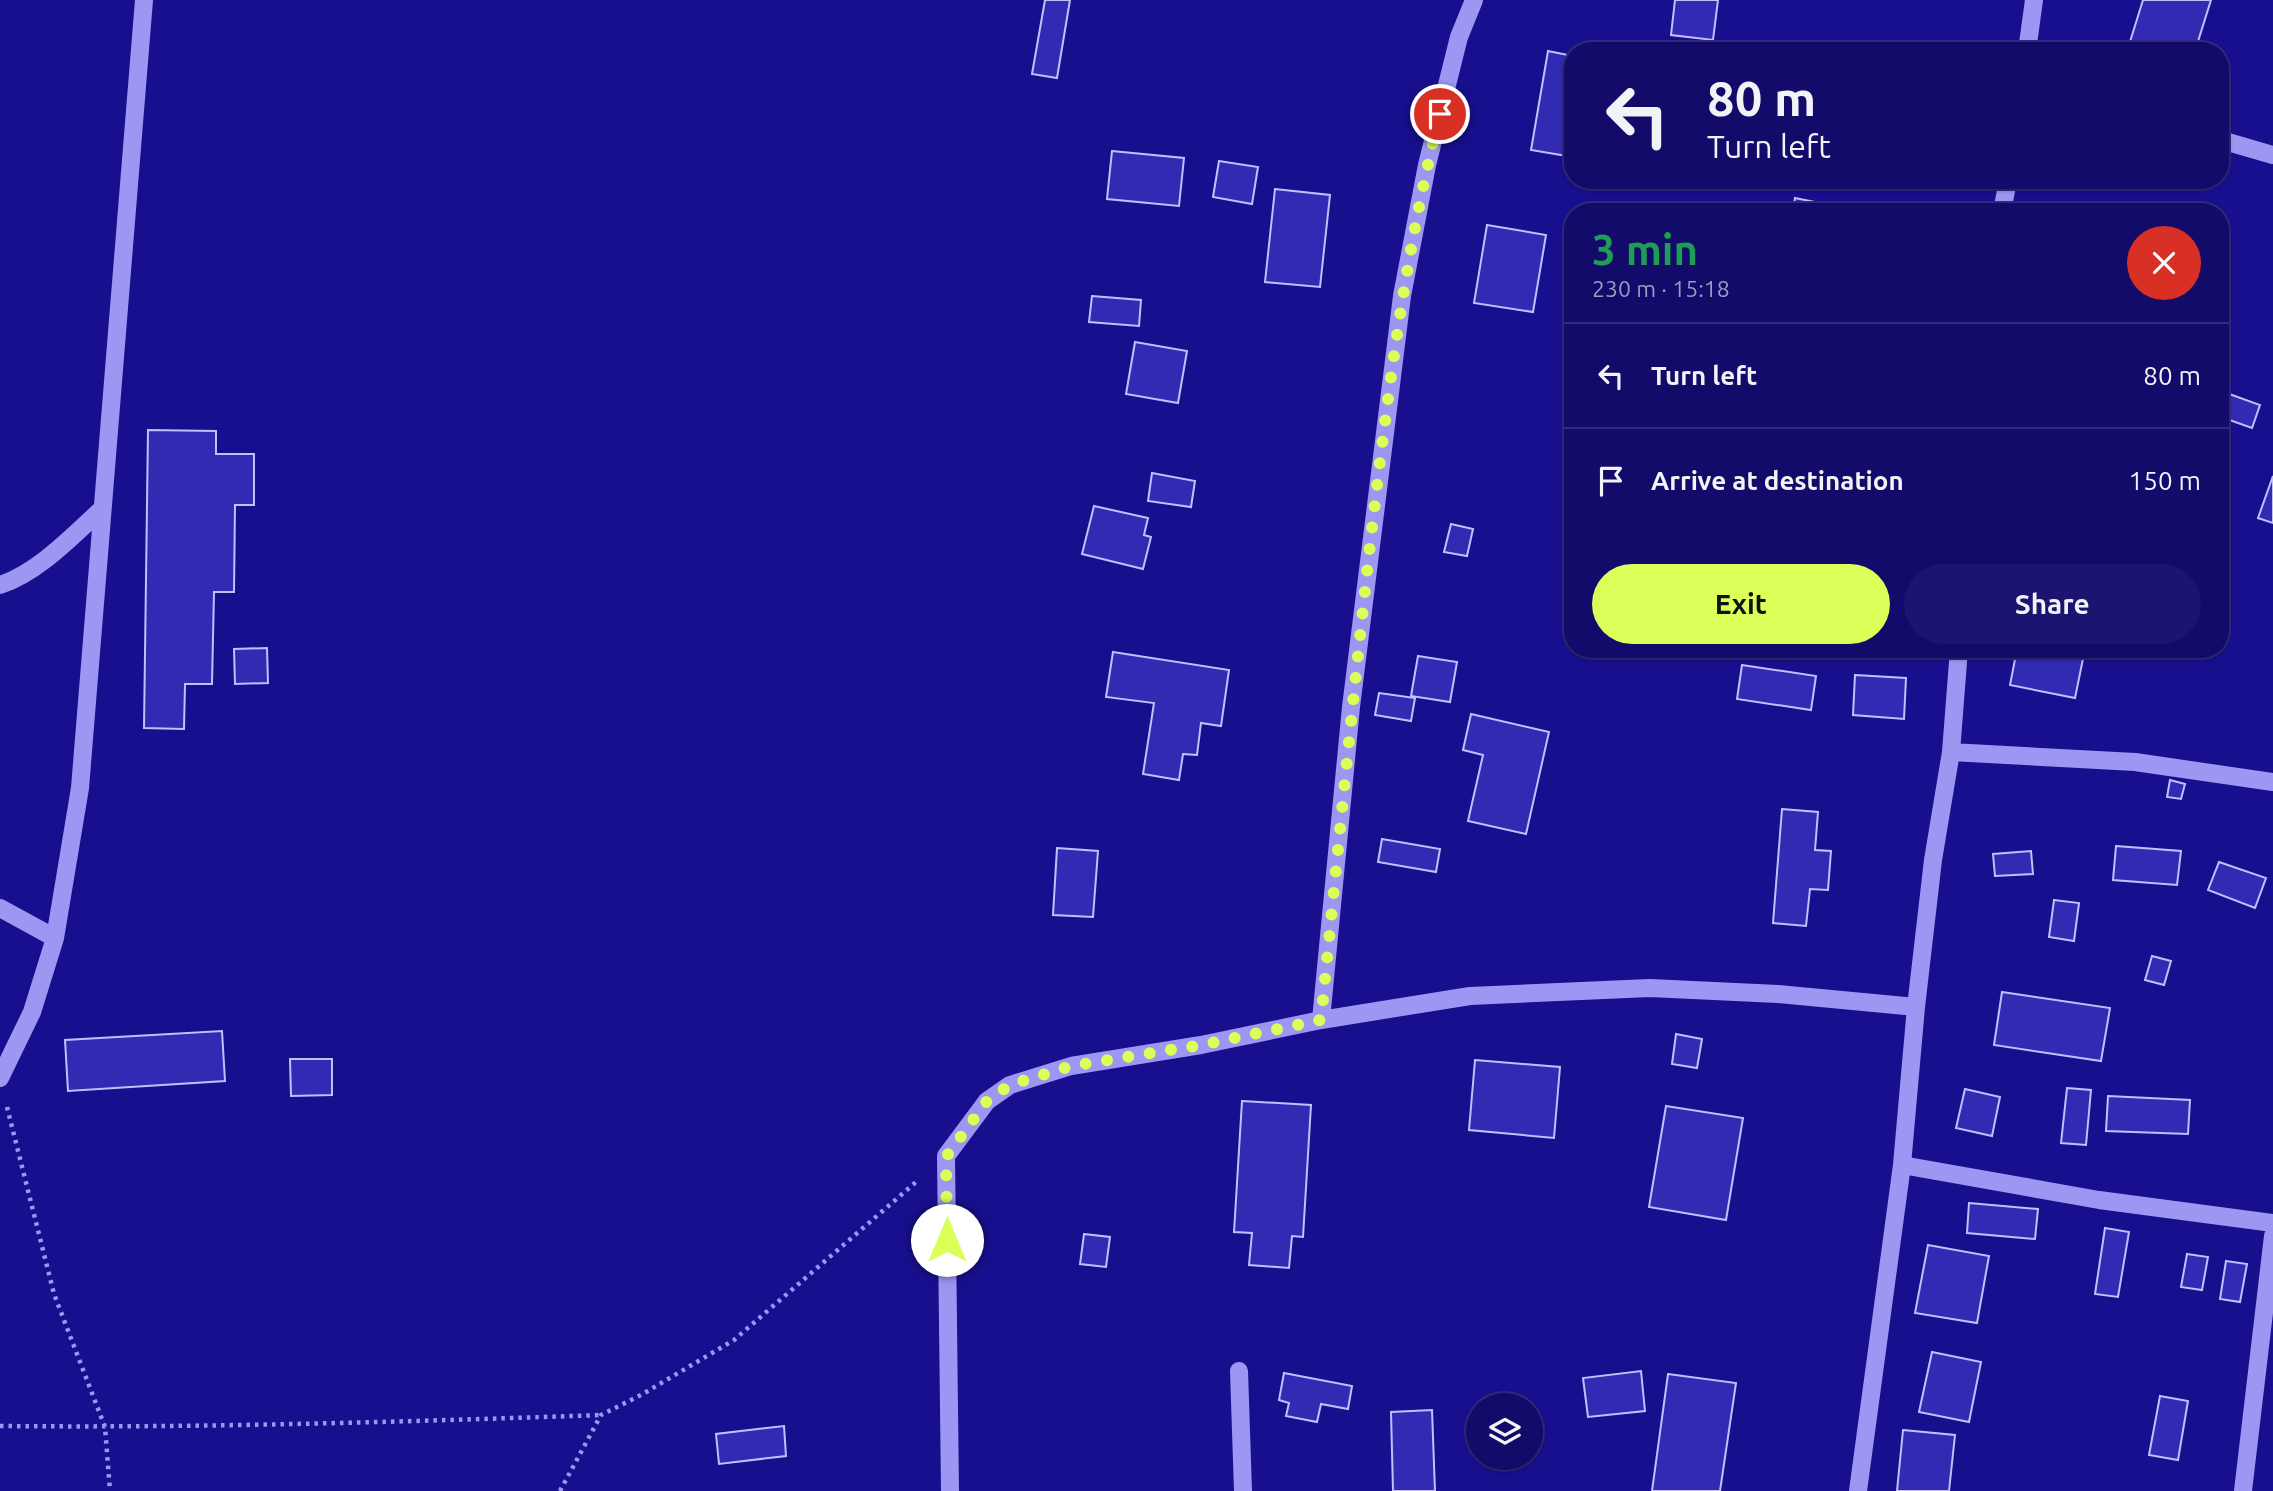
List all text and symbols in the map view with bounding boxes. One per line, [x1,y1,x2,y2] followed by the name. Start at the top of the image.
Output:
[1592,70,1683,161] icon: left
[1707,70,1816,125] text: 80 m
[1410,84,1470,144] pin
[1421,95,1459,133] icon: arrive
[1707,128,1831,164] text: Turn left
[1592,226,1698,273] text: 3 min
[2127,226,2201,300] button: close
[1592,276,1730,301] text: 230 m · 15:18
[1592,357,1630,395] icon: left
[1651,361,1757,390] text: Turn left
[2143,361,2201,390] text: 80 m
[1592,462,1630,500] icon: arrive
[1651,466,1904,495] text: Arrive at destination
[2129,466,2201,495] text: 150 m
[1592,564,1890,644] button: Exit
[1904,564,2201,644] button: Share
[910,1203,984,1277] position arrow
[1466,1393,1543,1470] map controls
[1466,1393,1543,1470] button: layers

